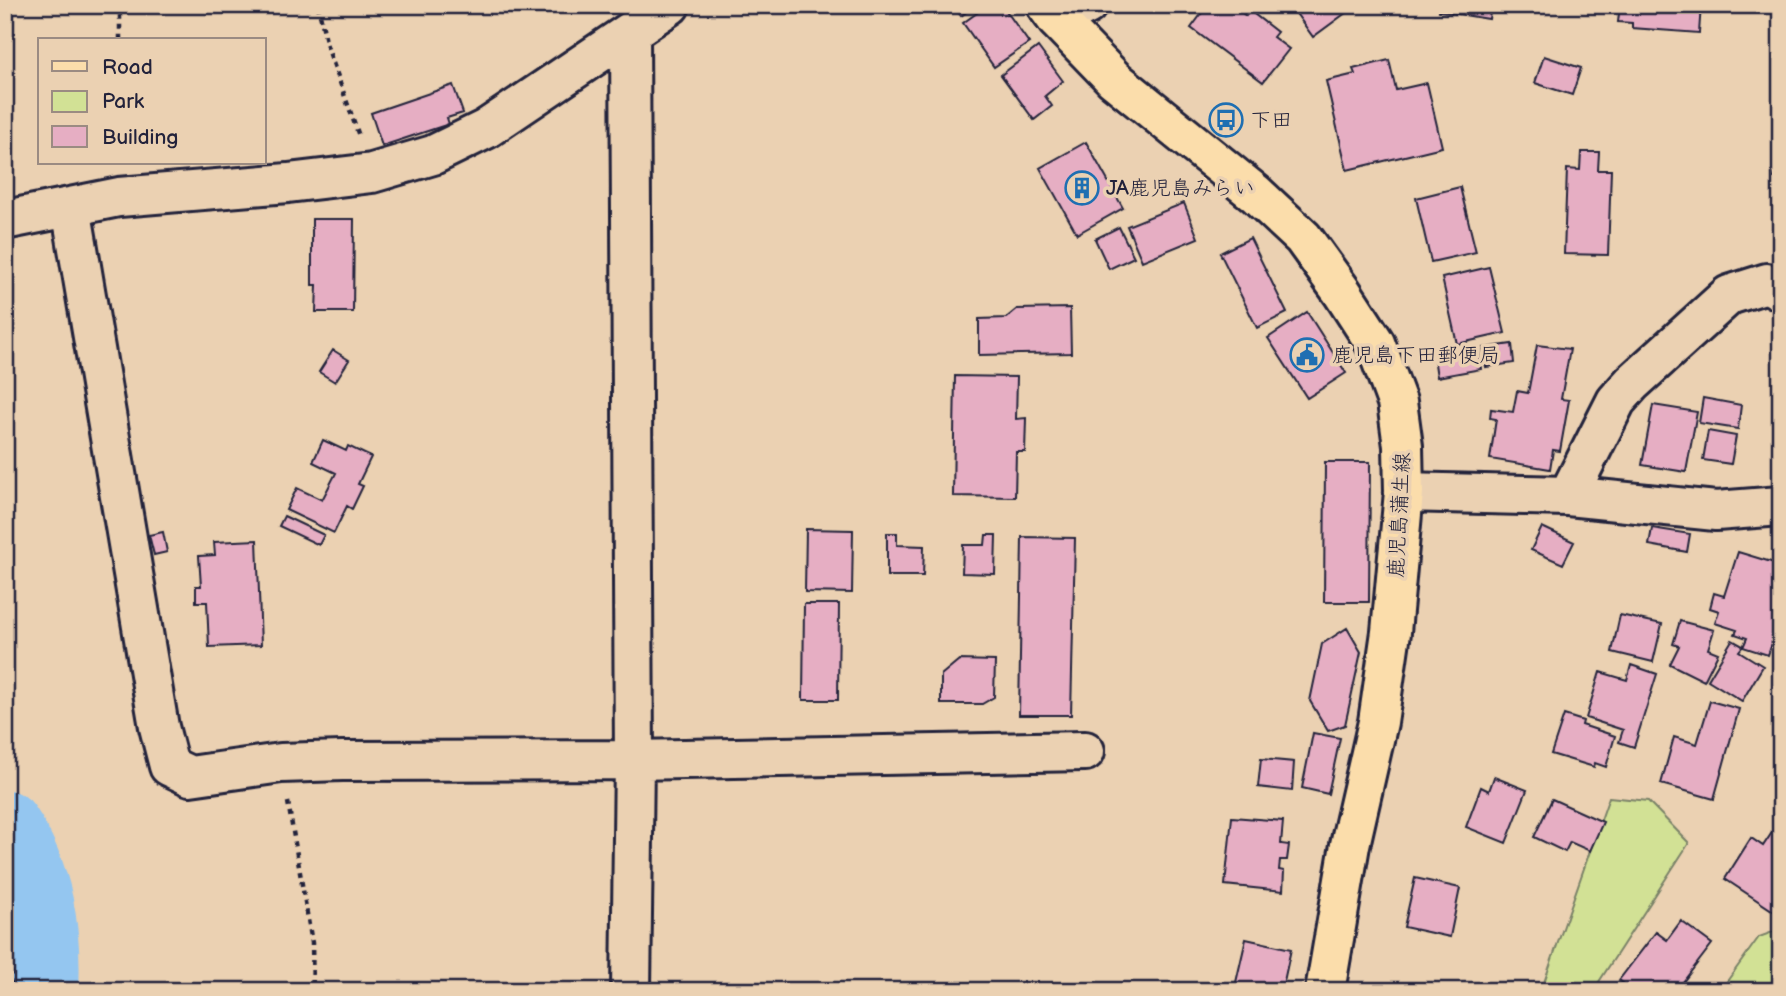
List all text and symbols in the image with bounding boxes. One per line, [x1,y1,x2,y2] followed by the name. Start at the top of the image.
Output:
[38,38,266,164] legend
[102,55,153,80] text: Road
[102,89,145,114] text: Park
[1207,101,1245,139] bus stop icon: 下田
[1250,108,1292,133] place label: 下田
[102,125,178,150] text: Building
[1063,169,1101,207] building icon: JA鹿児島みらい
[1106,176,1255,201] place label: JA鹿児島みらい
[1288,336,1326,374] public building icon: 鹿児島下田郵便局
[1332,343,1500,368] place label: 鹿児島下田郵便局
[1384,451,1415,579] street label: 鹿児島蒲生線

